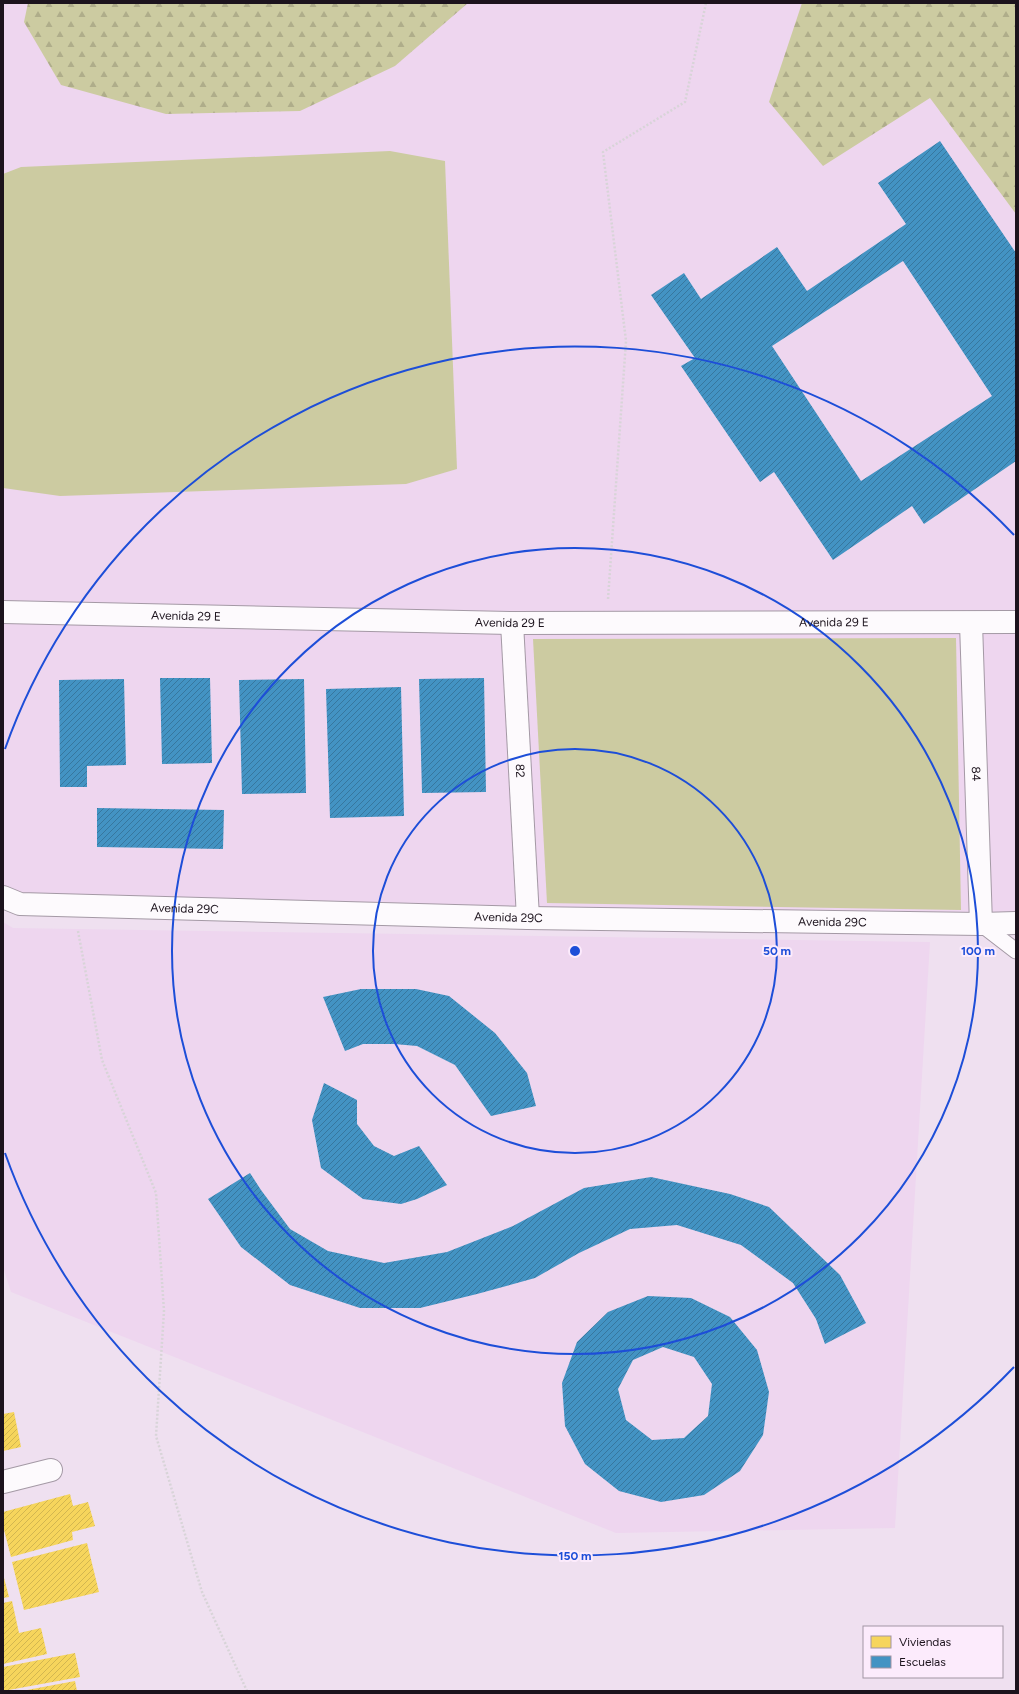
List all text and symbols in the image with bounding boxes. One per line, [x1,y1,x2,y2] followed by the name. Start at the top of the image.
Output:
[151,608,221,624] street label: Avenida 29 E
[475,615,545,630] street label: Avenida 29 E
[799,615,869,629] street label: Avenida 29 E
[513,763,527,778] street label: 82
[969,766,983,782] street label: 84
[150,901,219,916] street label: Avenida 29C
[474,910,543,925] street label: Avenida 29C
[798,915,867,929] street label: Avenida 29C
[568,944,582,958] centre of rings
[763,944,791,958] text: 50 m
[961,944,995,958] text: 100 m
[558,1549,592,1563] text: 150 m
[863,1626,1003,1678] legend
[899,1635,952,1649] text: Viviendas
[899,1655,946,1669] text: Escuelas

